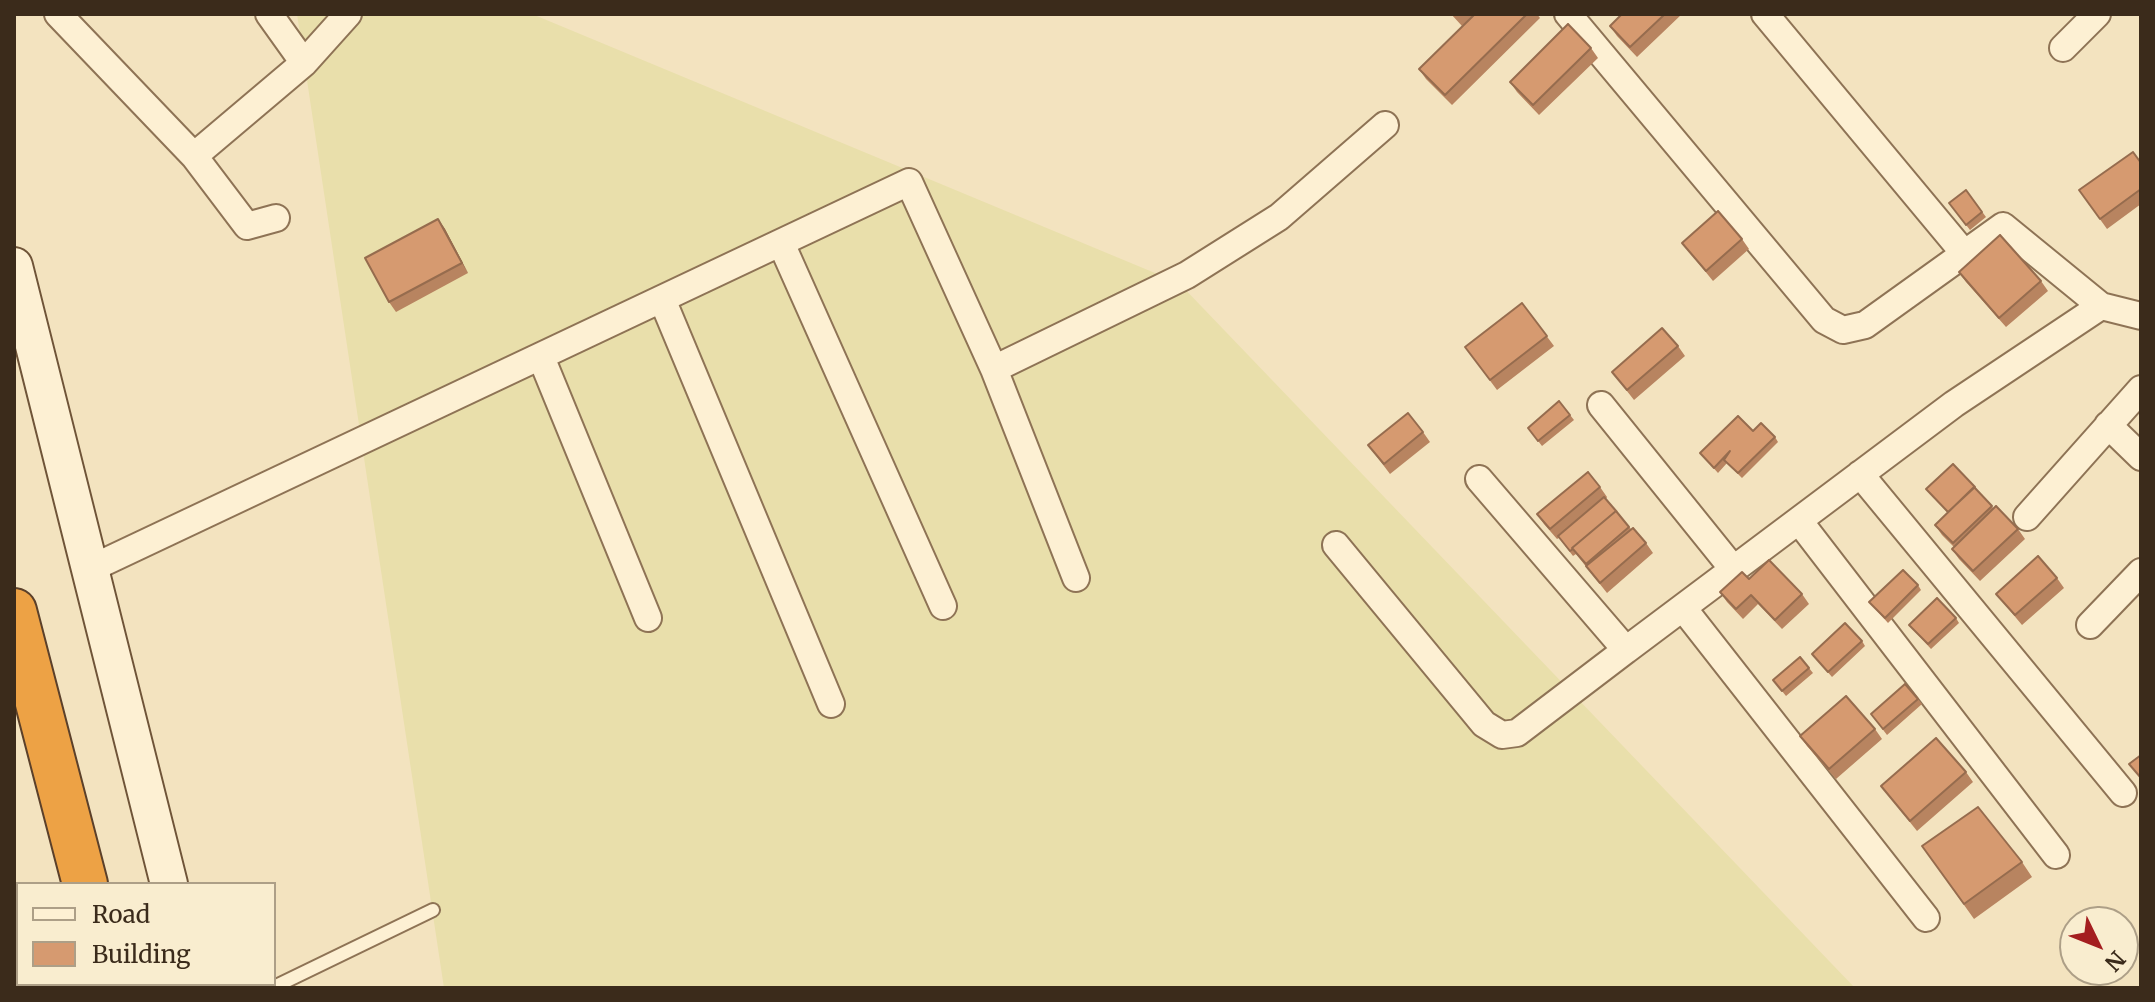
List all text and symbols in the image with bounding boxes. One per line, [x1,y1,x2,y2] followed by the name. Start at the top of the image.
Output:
[16,882,276,986] legend
[92,899,150,930] text: Road
[2059,906,2139,986] north arrow
[92,939,191,970] text: Building
[2099,945,2131,977] text: N

